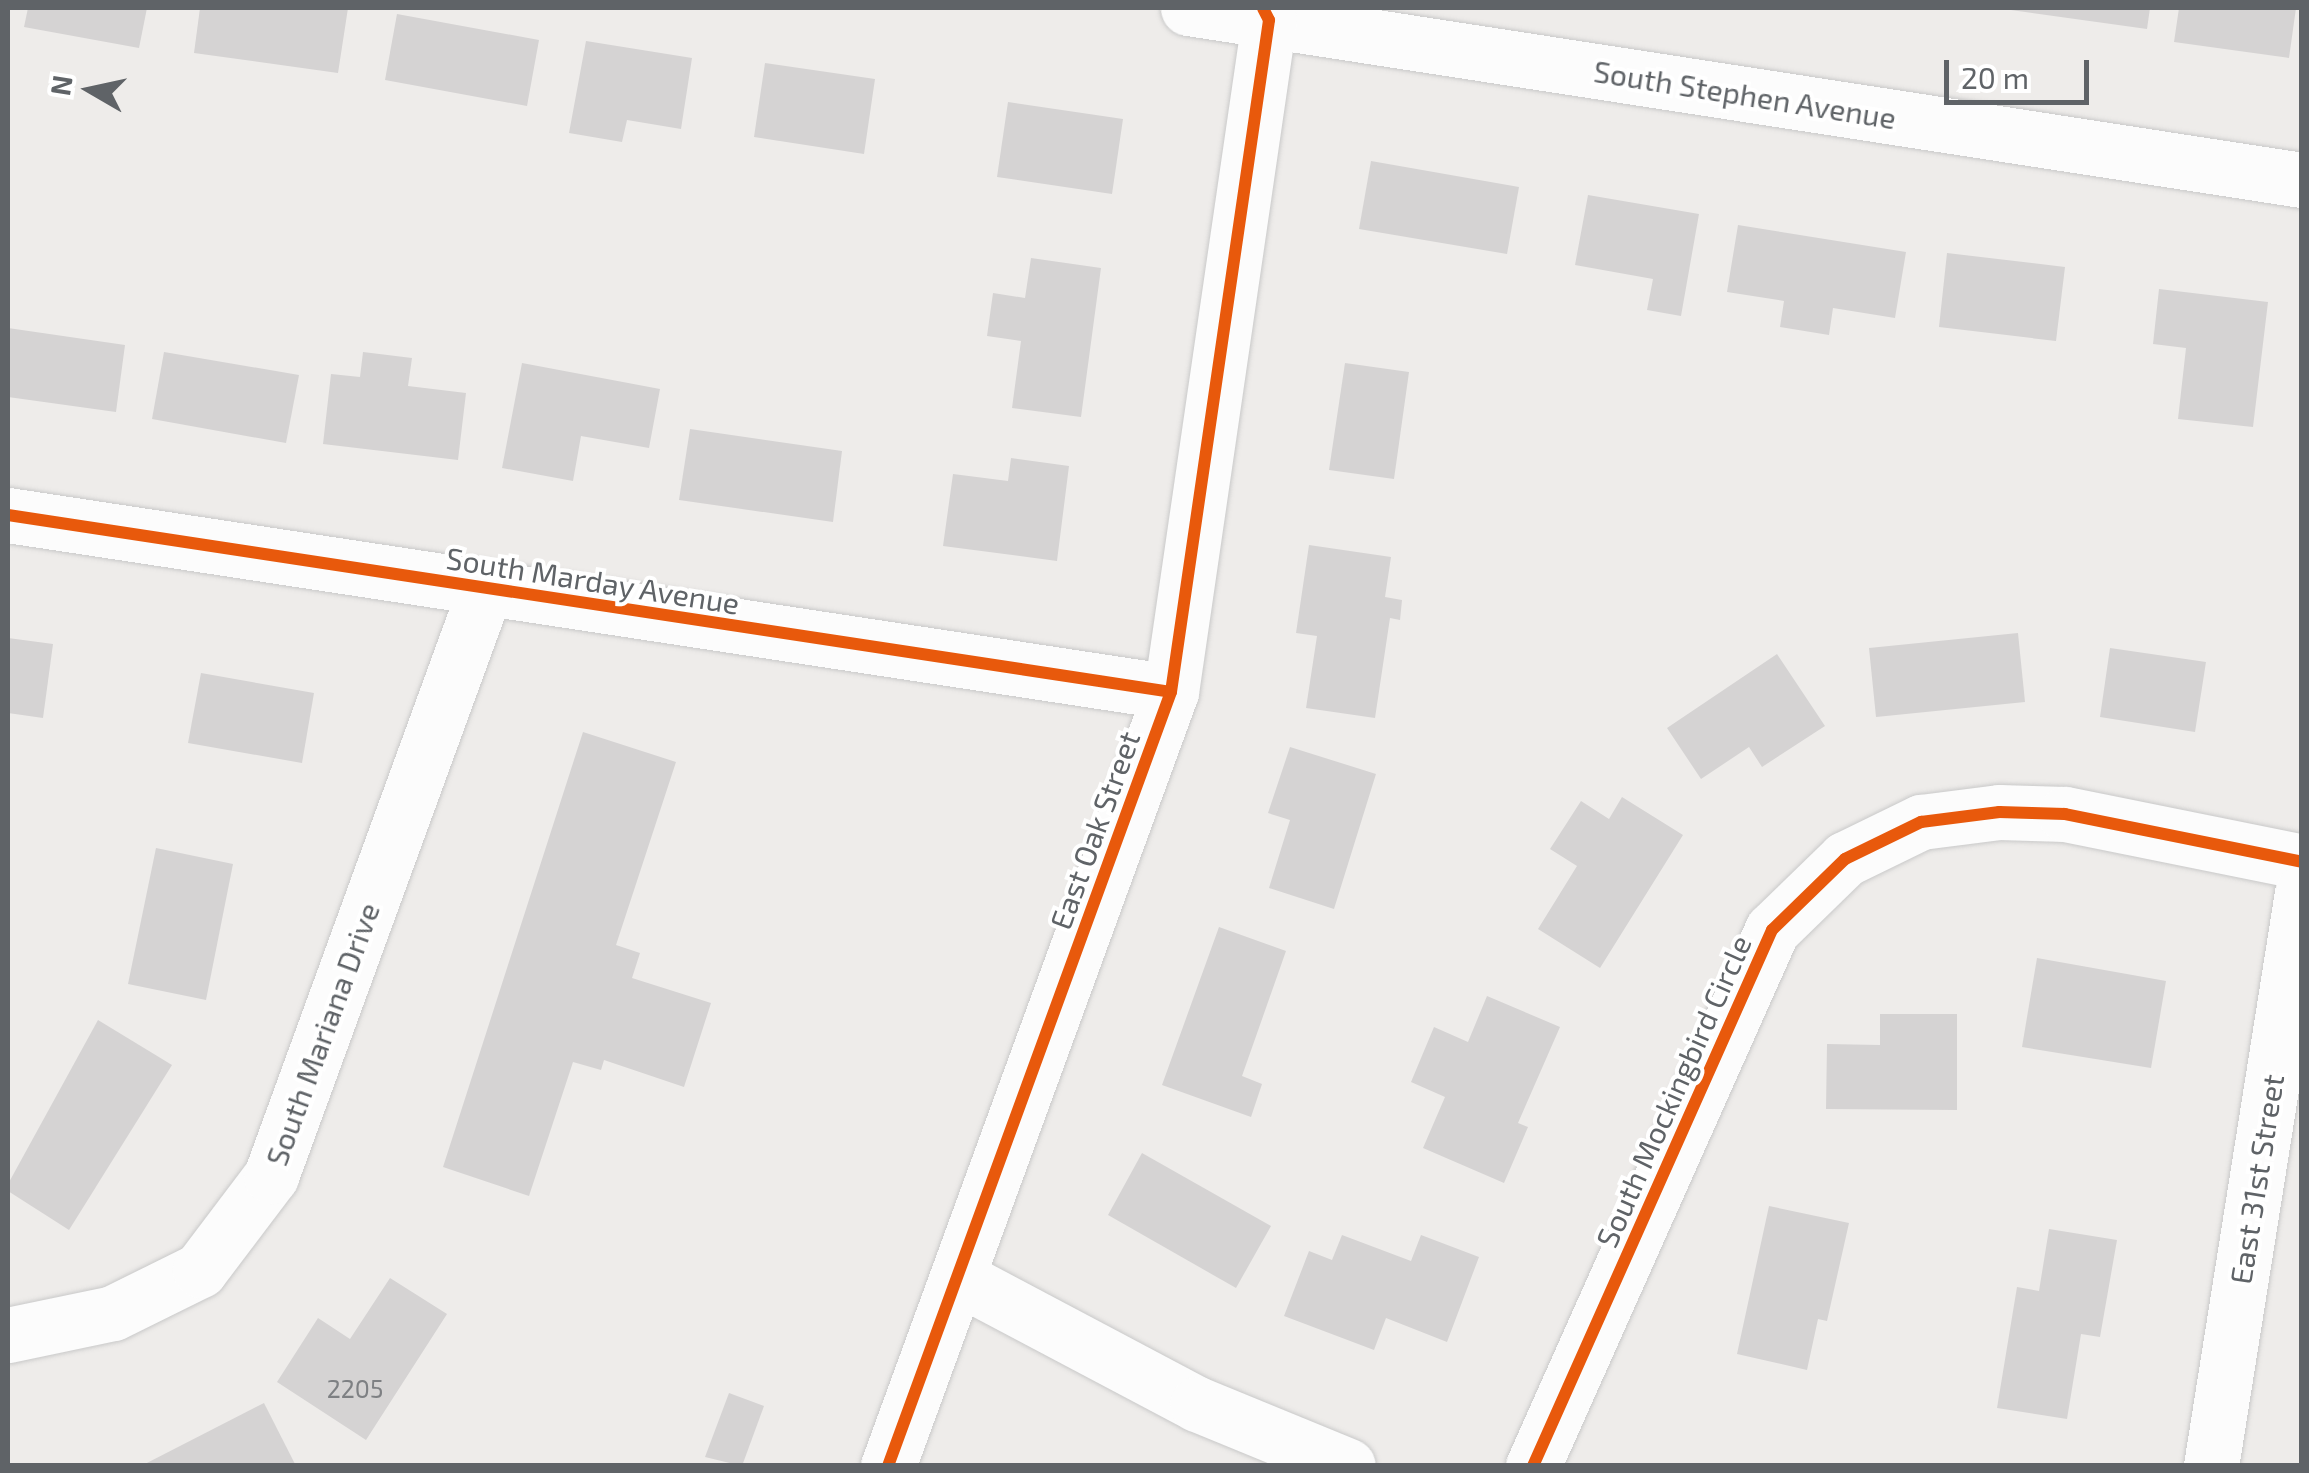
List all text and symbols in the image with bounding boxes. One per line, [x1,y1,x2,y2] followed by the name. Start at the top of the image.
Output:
[40,40,140,140] north arrow
[1949,40,2094,102] scale bar
[1591,52,1899,136] street label: South Stephen Avenue
[1961,59,2029,95] text: 20 m
[42,73,79,98] text: N
[443,539,743,621] street label: South Marday Avenue
[1041,726,1147,934] street label: East Oak Street
[258,898,386,1170] street label: South Mariana Drive
[1588,930,1758,1252] street label: South Mockingbird Circle
[2222,1071,2290,1287] street label: East 31st Street
[327,1373,383,1403] house number: 2205

